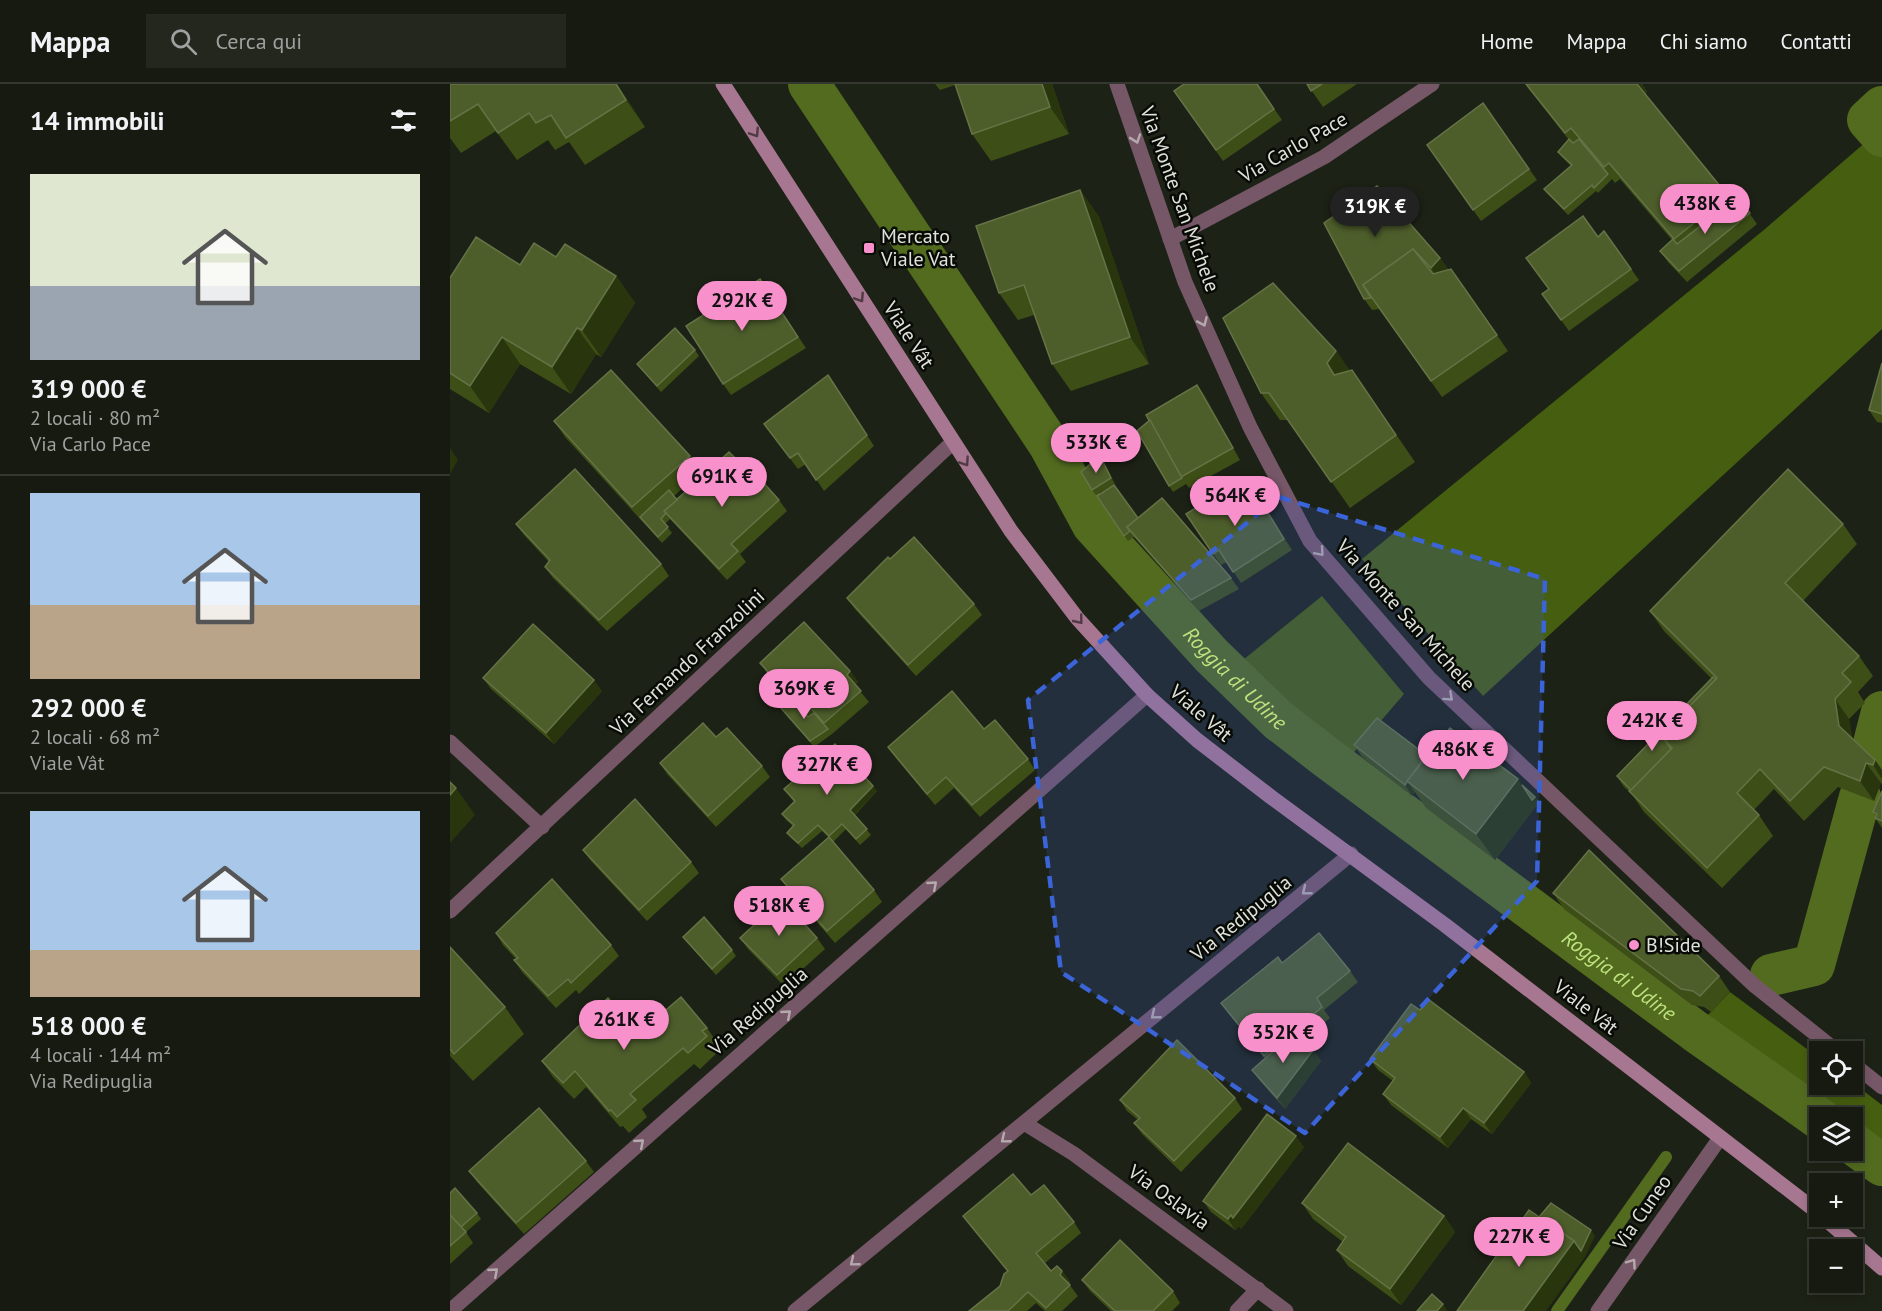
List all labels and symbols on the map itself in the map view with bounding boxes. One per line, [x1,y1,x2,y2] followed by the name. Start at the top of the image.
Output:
[1134,102,1226,295] street label: Via Monte San Michele
[1233,106,1352,189] street label: Via Carlo Pace
[747,127,759,137] one-way arrow
[1129,133,1141,144] one-way arrow
[1656,184,1754,235] pin: 438K €
[1326,187,1424,238] pin: 319K €
[880,223,956,272] place label: Mercato Viale Vat
[862,241,876,255] marker: Mercato Viale Vat
[693,281,791,332] pin: 292K €
[852,292,864,302] one-way arrow
[877,296,940,374] street label: Viale Vât
[1196,316,1208,327] one-way arrow
[1047,423,1145,474] pin: 533K €
[958,455,969,466] one-way arrow
[673,457,771,508] pin: 691K €
[1186,476,1284,527] pin: 564K €
[1330,533,1481,696] street label: Via Monte San Michele
[1313,545,1324,556] one-way arrow
[603,583,770,741] street label: Via Fernando Franzolini
[1071,613,1082,624] one-way arrow
[1178,621,1293,736] water label: Roggia di Udine
[755,669,853,720] pin: 369K €
[1164,678,1238,747] street label: Viale Vât
[1443,690,1453,701] one-way arrow
[1603,701,1701,752] pin: 242K €
[1414,730,1512,781] pin: 486K €
[778,745,876,796] pin: 327K €
[1184,869,1297,967] street label: Via Redipuglia
[926,881,937,892] one-way arrow
[1302,884,1313,895] one-way arrow
[730,886,828,937] pin: 518K €
[1557,924,1682,1026] water label: Roggia di Udine
[1646,932,1701,958] place label: B!Side
[1627,938,1641,952] marker: B!Side
[702,961,813,1062] street label: Via Redipuglia
[1548,973,1624,1040] street label: Viale Vât
[575,1000,673,1051] pin: 261K €
[1151,1007,1162,1018] one-way arrow
[780,1010,791,1021] one-way arrow
[1234,1013,1332,1064] pin: 352K €
[1001,1131,1012,1142] one-way arrow
[634,1139,644,1150] one-way arrow
[1122,1158,1215,1235] street label: Via Oslavia
[1606,1170,1677,1255] street label: Via Cuneo
[1470,1217,1568,1268] pin: 227K €
[850,1255,861,1266] one-way arrow
[1625,1259,1636,1270] one-way arrow
[487,1268,498,1279] one-way arrow

